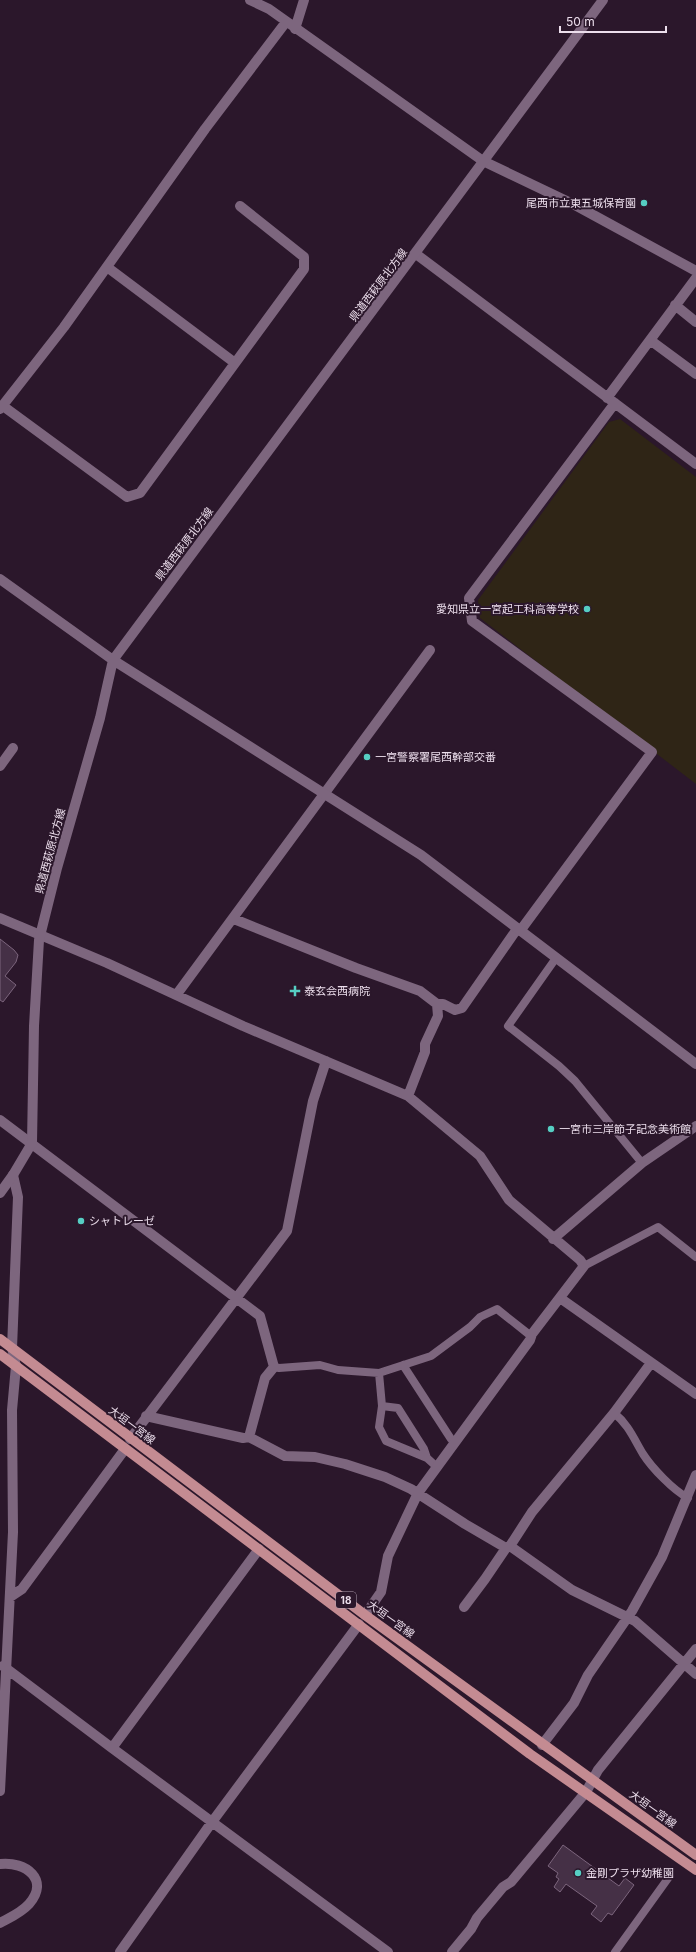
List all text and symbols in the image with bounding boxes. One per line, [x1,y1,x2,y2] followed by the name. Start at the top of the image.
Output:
[560,8,666,34] scale bar
[566,14,595,29] text: 50 m
[526,196,636,210] place label: 尾西市立東五城保育園
[639,198,649,208] marker: 尾西市立東五城保育園
[346,246,410,324] street label: 県道西萩原北方線
[152,505,216,583] street label: 県道西萩原北方線
[436,602,579,616] place label: 愛知県立一宮起工科高等学校
[582,604,592,614] marker: 愛知県立一宮起工科高等学校
[375,750,496,764] place label: 一宮警察署尾西幹部交番
[362,752,372,762] marker: 一宮警察署尾西幹部交番
[32,807,68,895] street label: 県道西萩原北方線
[304,984,370,998] place label: 泰玄会西病院
[289,985,301,997] marker: 泰玄会西病院
[559,1122,691,1136] place label: 一宮市三岸節子記念美術館
[546,1124,556,1134] marker: 一宮市三岸節子記念美術館
[89,1214,155,1228] place label: シャトレーゼ
[76,1216,86,1226] marker: シャトレーゼ
[106,1403,158,1447] street label: 大垣一宮線
[336,1592,356,1608] road number: 18
[365,1597,417,1641] street label: 大垣一宮線
[627,1787,679,1831] street label: 大垣一宮線
[586,1866,674,1880] place label: 金剛プラザ幼稚園
[573,1868,583,1878] marker: 金剛プラザ幼稚園

